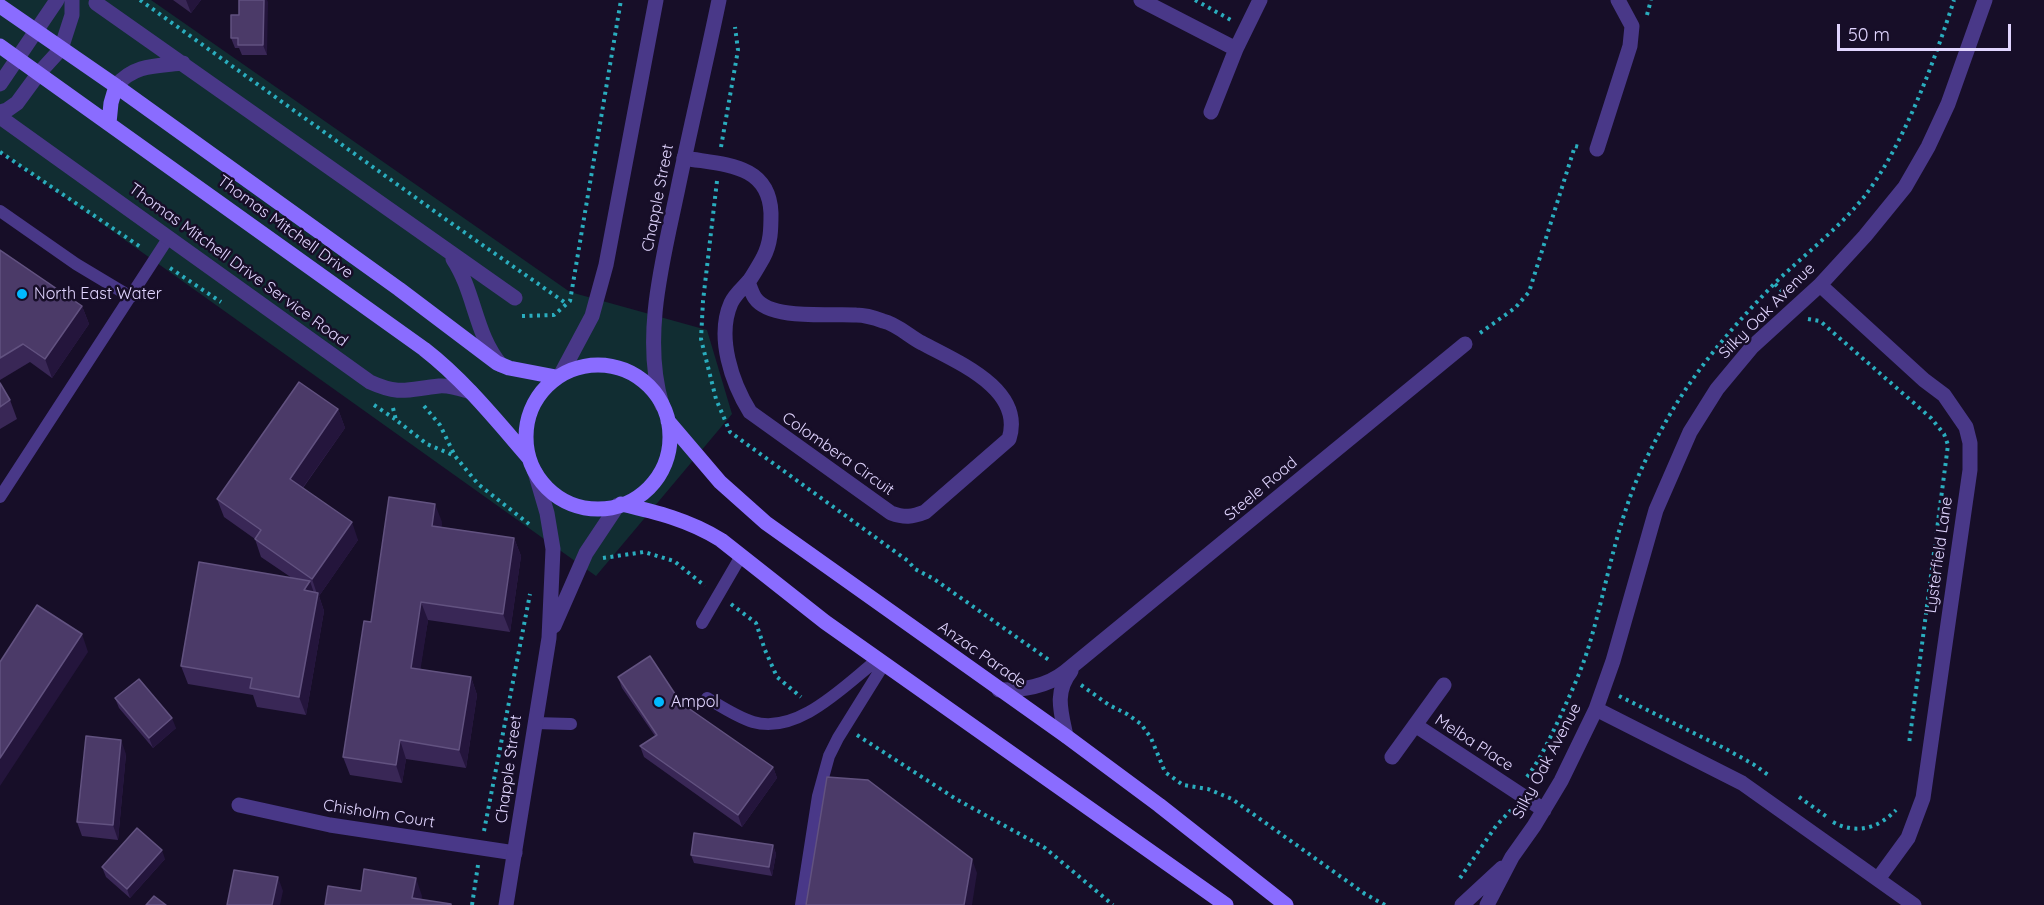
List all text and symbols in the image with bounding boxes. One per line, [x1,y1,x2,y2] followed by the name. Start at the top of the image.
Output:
[1840,12,2014,50] scale bar
[1848,23,1890,46] text: 50 m
[638,143,678,253] street label: Chapple Street
[213,171,357,283] street label: Thomas Mitchell Drive
[125,179,351,351] street label: Thomas Mitchell Drive Service Road
[1715,259,1819,363] street label: Silky Oak Avenue
[34,284,162,304] place label: North East Water
[15,287,29,301] marker: North East Water
[778,408,898,500] street label: Colombera Circuit
[1221,453,1301,525] street label: Steele Road
[1921,496,1957,614] street label: Lysterfield Lane
[934,618,1030,692] street label: Anzac Parade
[671,692,719,712] place label: Ampol
[652,695,666,709] marker: Ampol
[1509,700,1585,822] street label: Silky Oak Avenue
[1431,710,1517,776] street label: Melba Place
[492,714,526,824] street label: Chapple Street
[322,796,436,832] street label: Chisholm Court

